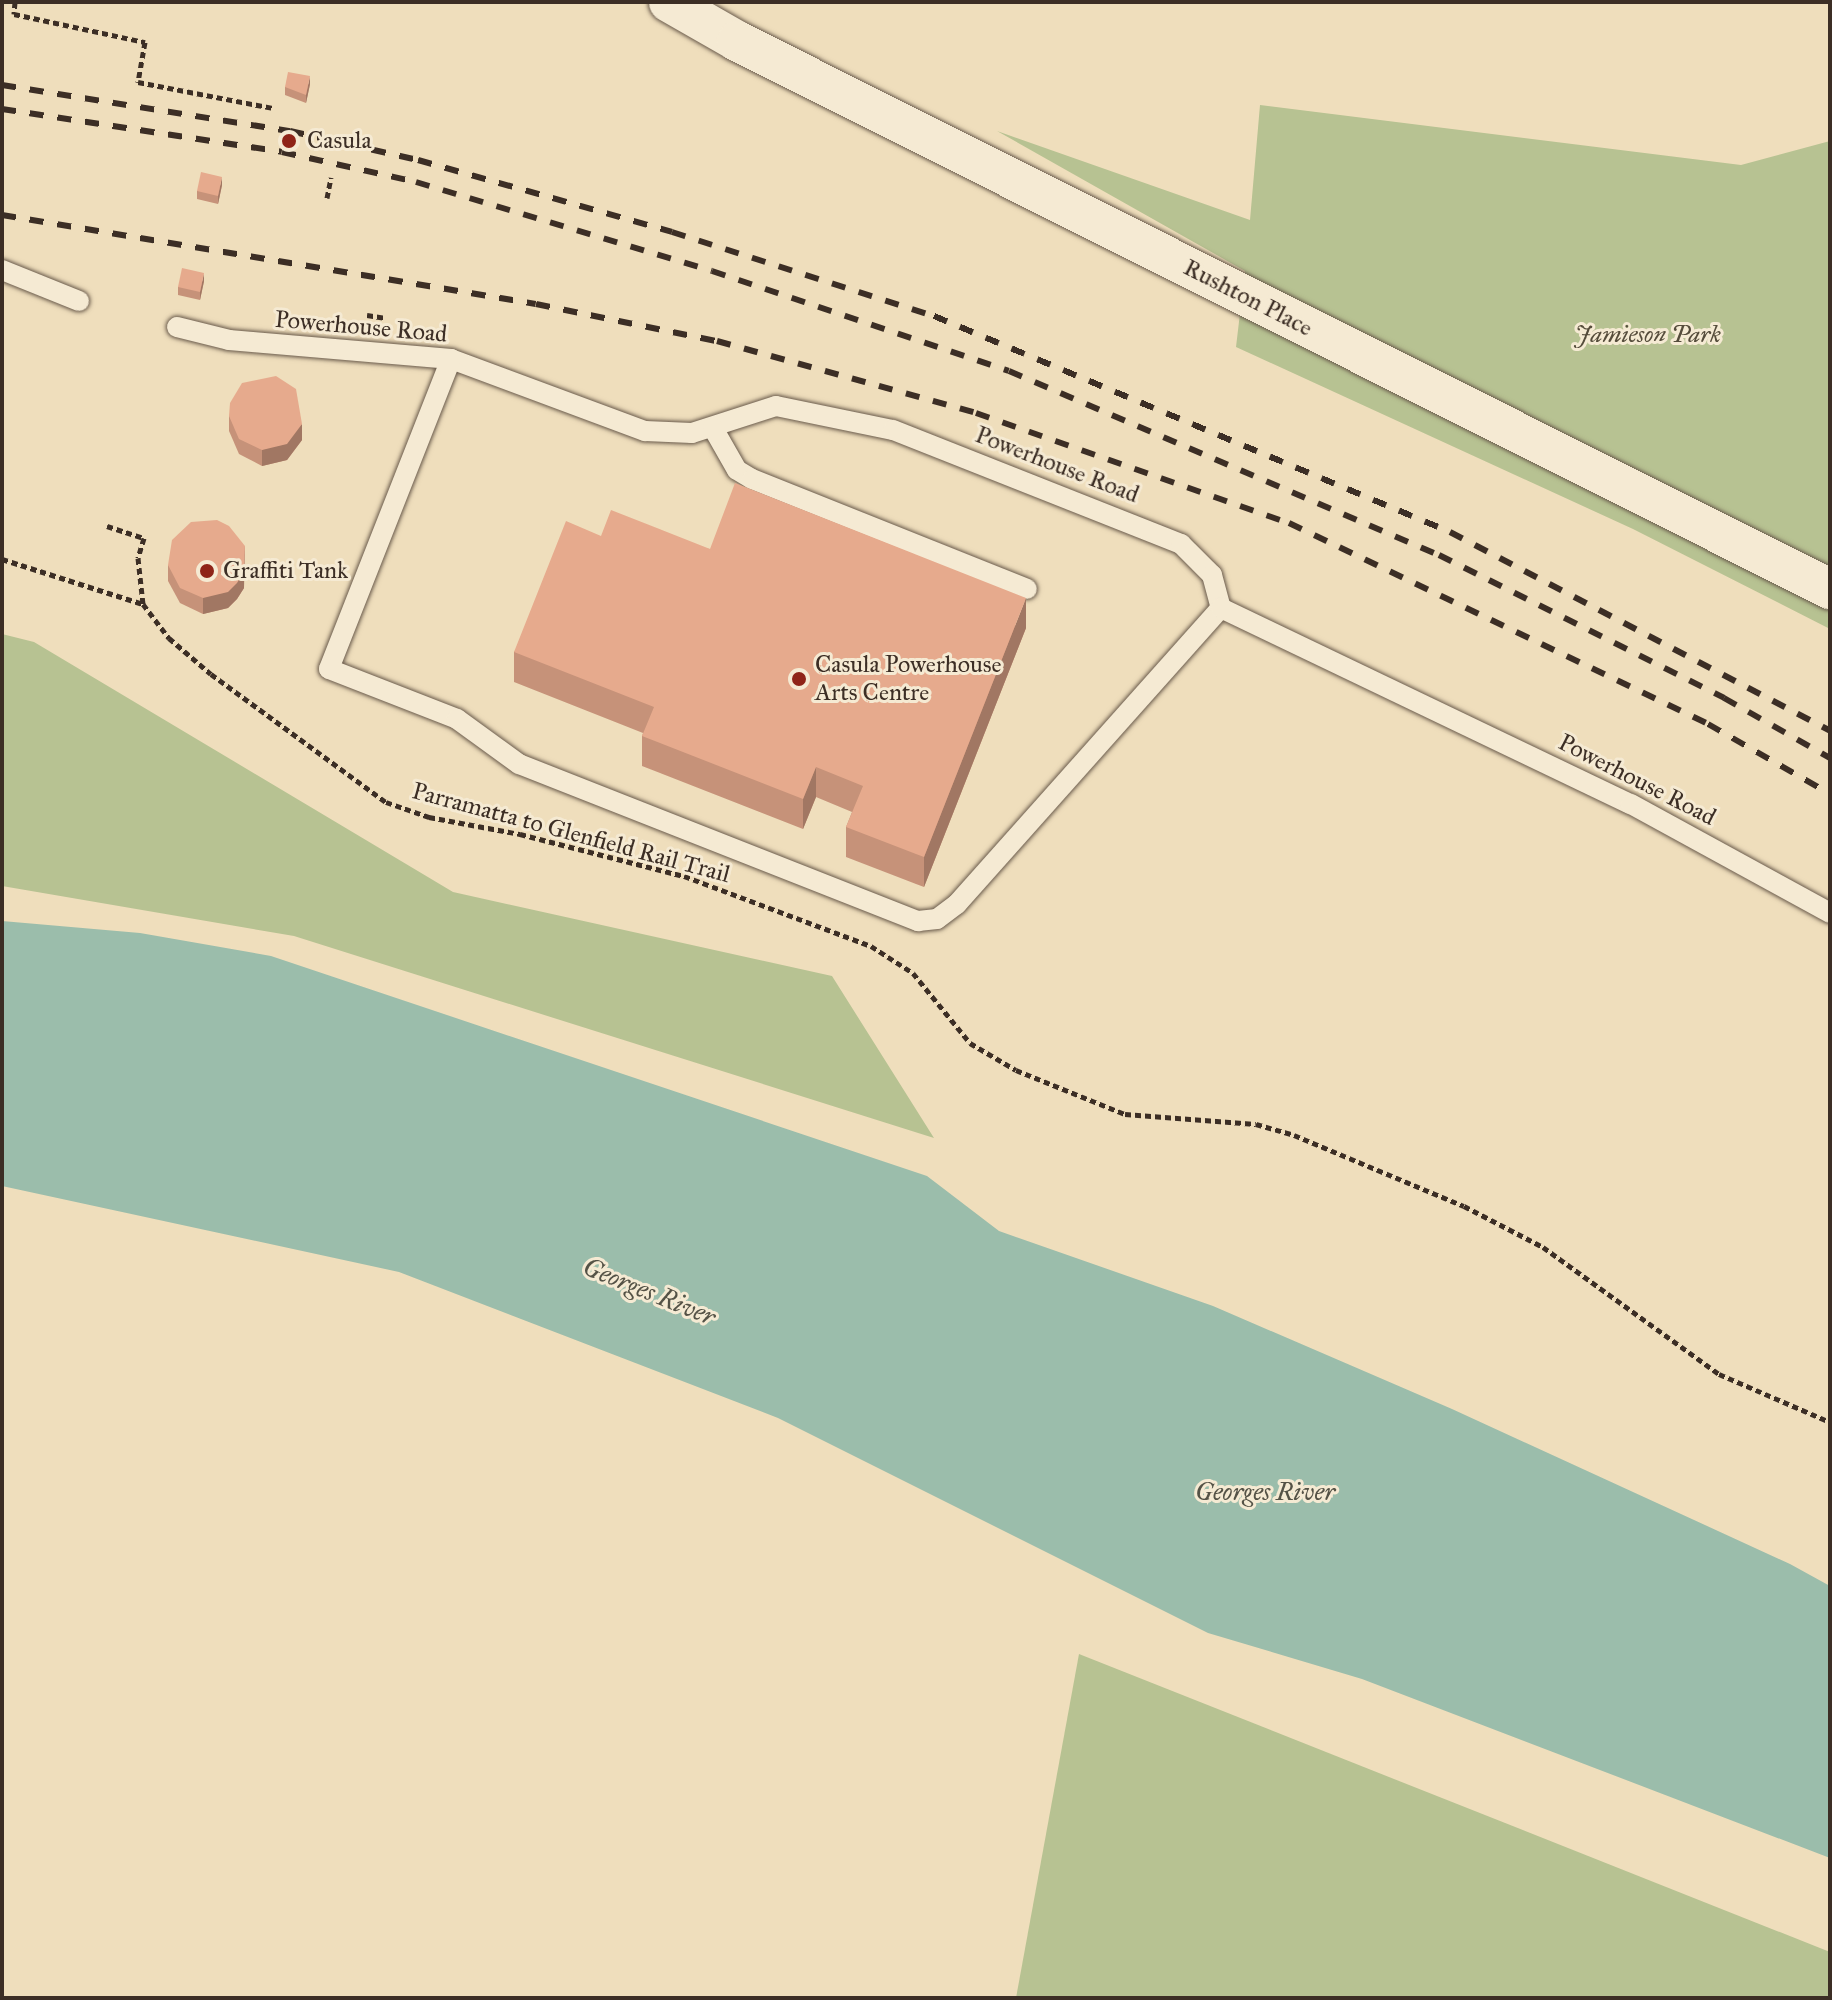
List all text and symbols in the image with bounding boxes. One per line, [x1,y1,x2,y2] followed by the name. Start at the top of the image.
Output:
[307,127,372,155] place label: Casula
[278,130,300,152] marker: Casula
[1179,253,1317,343] street label: Rushton Place
[274,305,448,349] street label: Powerhouse Road
[1575,321,1721,349] park label: Jamieson Park
[971,421,1143,509] street label: Powerhouse Road
[223,557,348,585] place label: Graffiti Tank
[198,562,216,580] marker: Graffiti Tank
[815,651,1002,707] place label: Casula Powerhouse Arts Centre
[790,670,808,688] marker: Casula Powerhouse Arts Centre
[1553,728,1721,832] street label: Powerhouse Road
[409,777,733,889] street label: Parramatta to Glenfield Rail Trail
[578,1251,720,1333] water label: Georges River
[1195,1476,1335,1508] water label: Georges River

